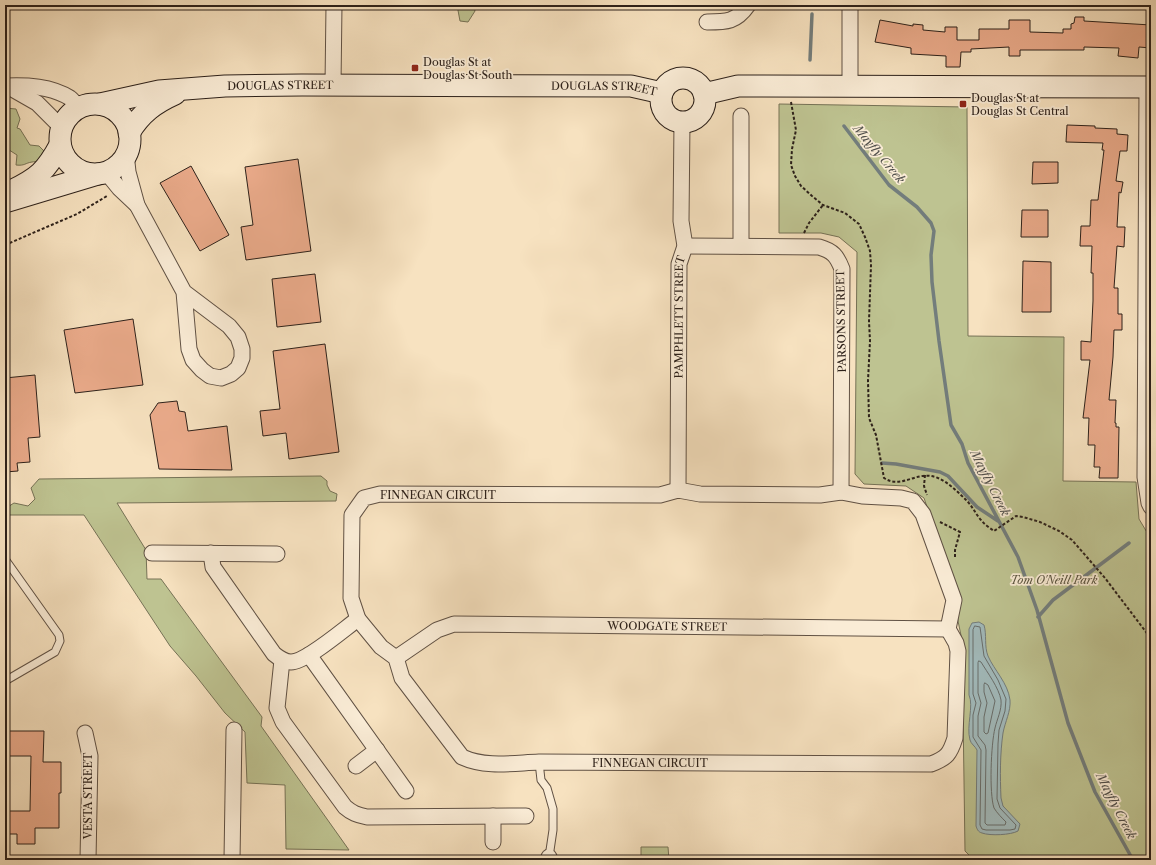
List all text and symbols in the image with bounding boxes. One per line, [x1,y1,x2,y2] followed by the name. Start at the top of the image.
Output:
[423,55,512,82] place label: Douglas St at Douglas St South
[410,63,420,73] marker: Douglas St at Douglas St South
[227,78,334,93] street label: DOUGLAS STREET
[551,79,659,99] street label: DOUGLAS STREET
[971,91,1069,118] place label: Douglas St at Douglas St Central
[958,99,968,109] marker: Douglas St at Douglas St Central
[849,120,909,187] water label: Mayfly Creek
[671,253,689,378] street label: PAMPHLETT STREET
[833,268,849,373] street label: PARSONS STREET
[966,445,1014,519] water label: Mayfly Creek
[380,488,497,502] street label: FINNEGAN CIRCUIT
[1011,573,1098,587] park label: Tom O'Neill Park
[606,619,728,634] street label: WOODGATE STREET
[81,752,95,840] street label: VESTA STREET
[592,756,709,770] street label: FINNEGAN CIRCUIT
[1092,768,1140,842] water label: Mayfly Creek

